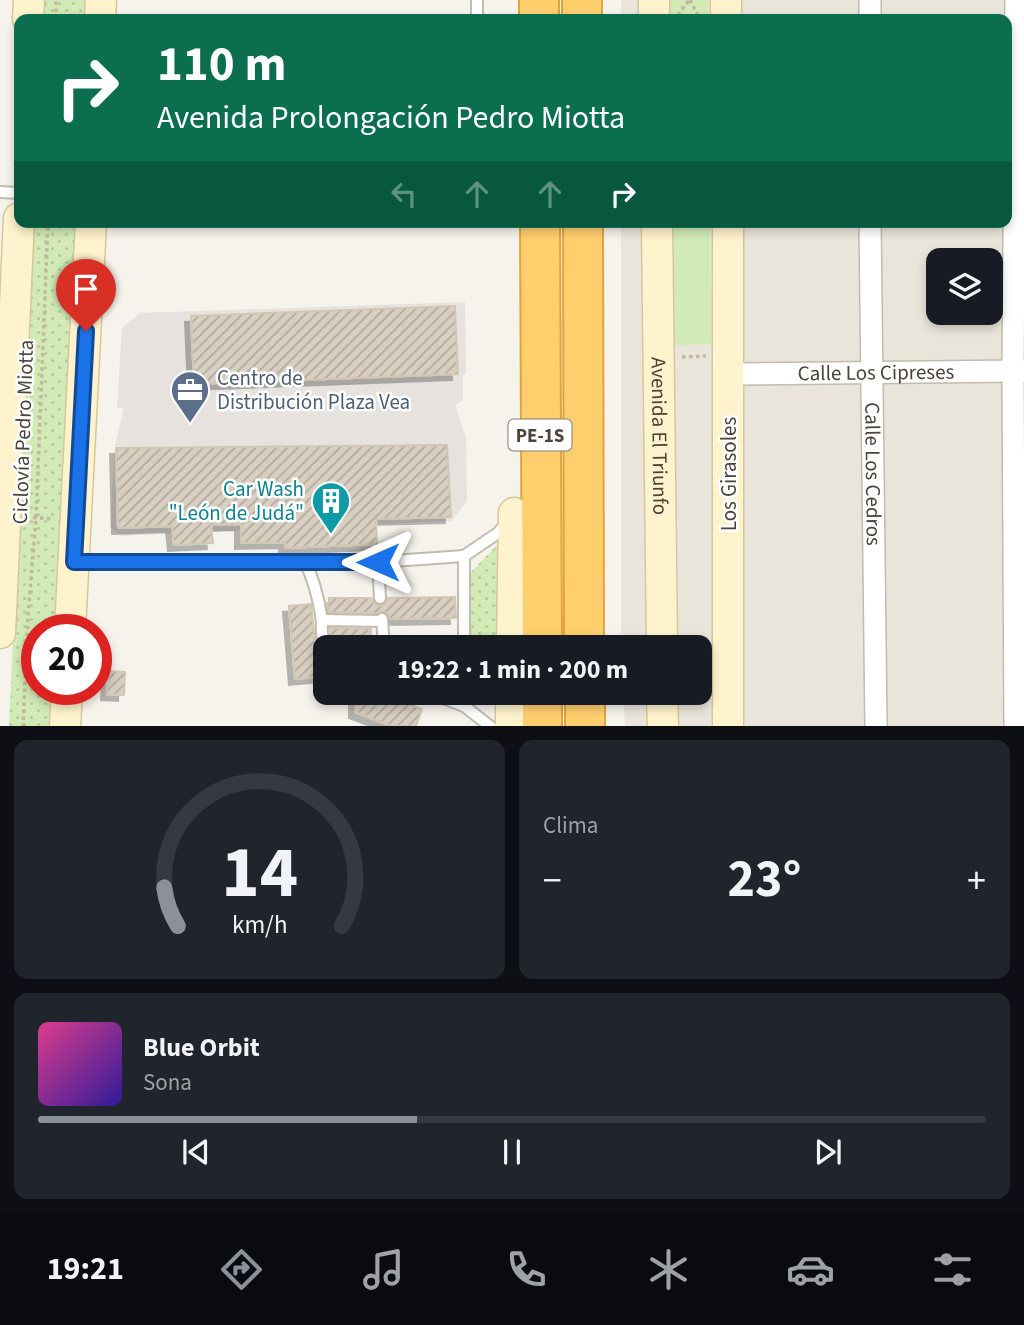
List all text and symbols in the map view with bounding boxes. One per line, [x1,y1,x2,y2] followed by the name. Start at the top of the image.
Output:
[157,30,286,100] text: 110 m
[42,42,133,133] icon: right
[157,95,625,141] text: Avenida Prolongación Pedro Miotta
[385,175,423,213] icon: left
[458,175,496,213] icon: ahead
[531,175,569,213] icon: ahead
[604,175,642,213] icon: right
[926,248,1003,325] map controls
[926,248,1003,325] button: layers
[56,259,116,331] pin
[67,270,105,308] icon: arrive
[5,339,41,525] street label: Ciclovía Pedro Miotta
[644,357,675,515] street label: Avenida El Triunfo
[798,357,955,388] street label: Calle Los Cipreses
[217,363,410,417] place label: Centro de Distribución Plaza Vea
[169,369,211,424] office icon: Centro de Distribución Plaza Vea
[857,402,889,546] street label: Calle Los Cedros
[714,417,744,531] street label: Los Girasoles
[508,420,572,450] road number: PE-1S
[169,474,304,528] place label: Car Wash "León de Judá"
[310,480,352,535] building icon: Car Wash "León de Judá"
[341,525,415,599] position arrow
[21,614,112,705] speed limit sign: 20
[397,651,628,688] text: 19:22 · 1 min · 200 m
[543,809,598,842] text: Clima
[221,821,298,925] text: 14
[728,843,801,917] text: 23°
[543,854,562,908] text: −
[967,854,986,908] text: +
[232,906,287,942] text: km/h
[143,1029,260,1066] text: Blue Orbit
[143,1066,192,1099] text: Sona
[177,1133,215,1171] icon: previous
[493,1133,531,1171] icon: pause
[809,1133,847,1171] icon: next
[217,1245,266,1294] icon: directions
[359,1245,408,1294] icon: music
[502,1245,551,1294] icon: phone
[644,1245,693,1294] icon: climate
[786,1245,835,1294] icon: car
[928,1245,977,1294] icon: filters
[47,1246,124,1292] text: 19:21

